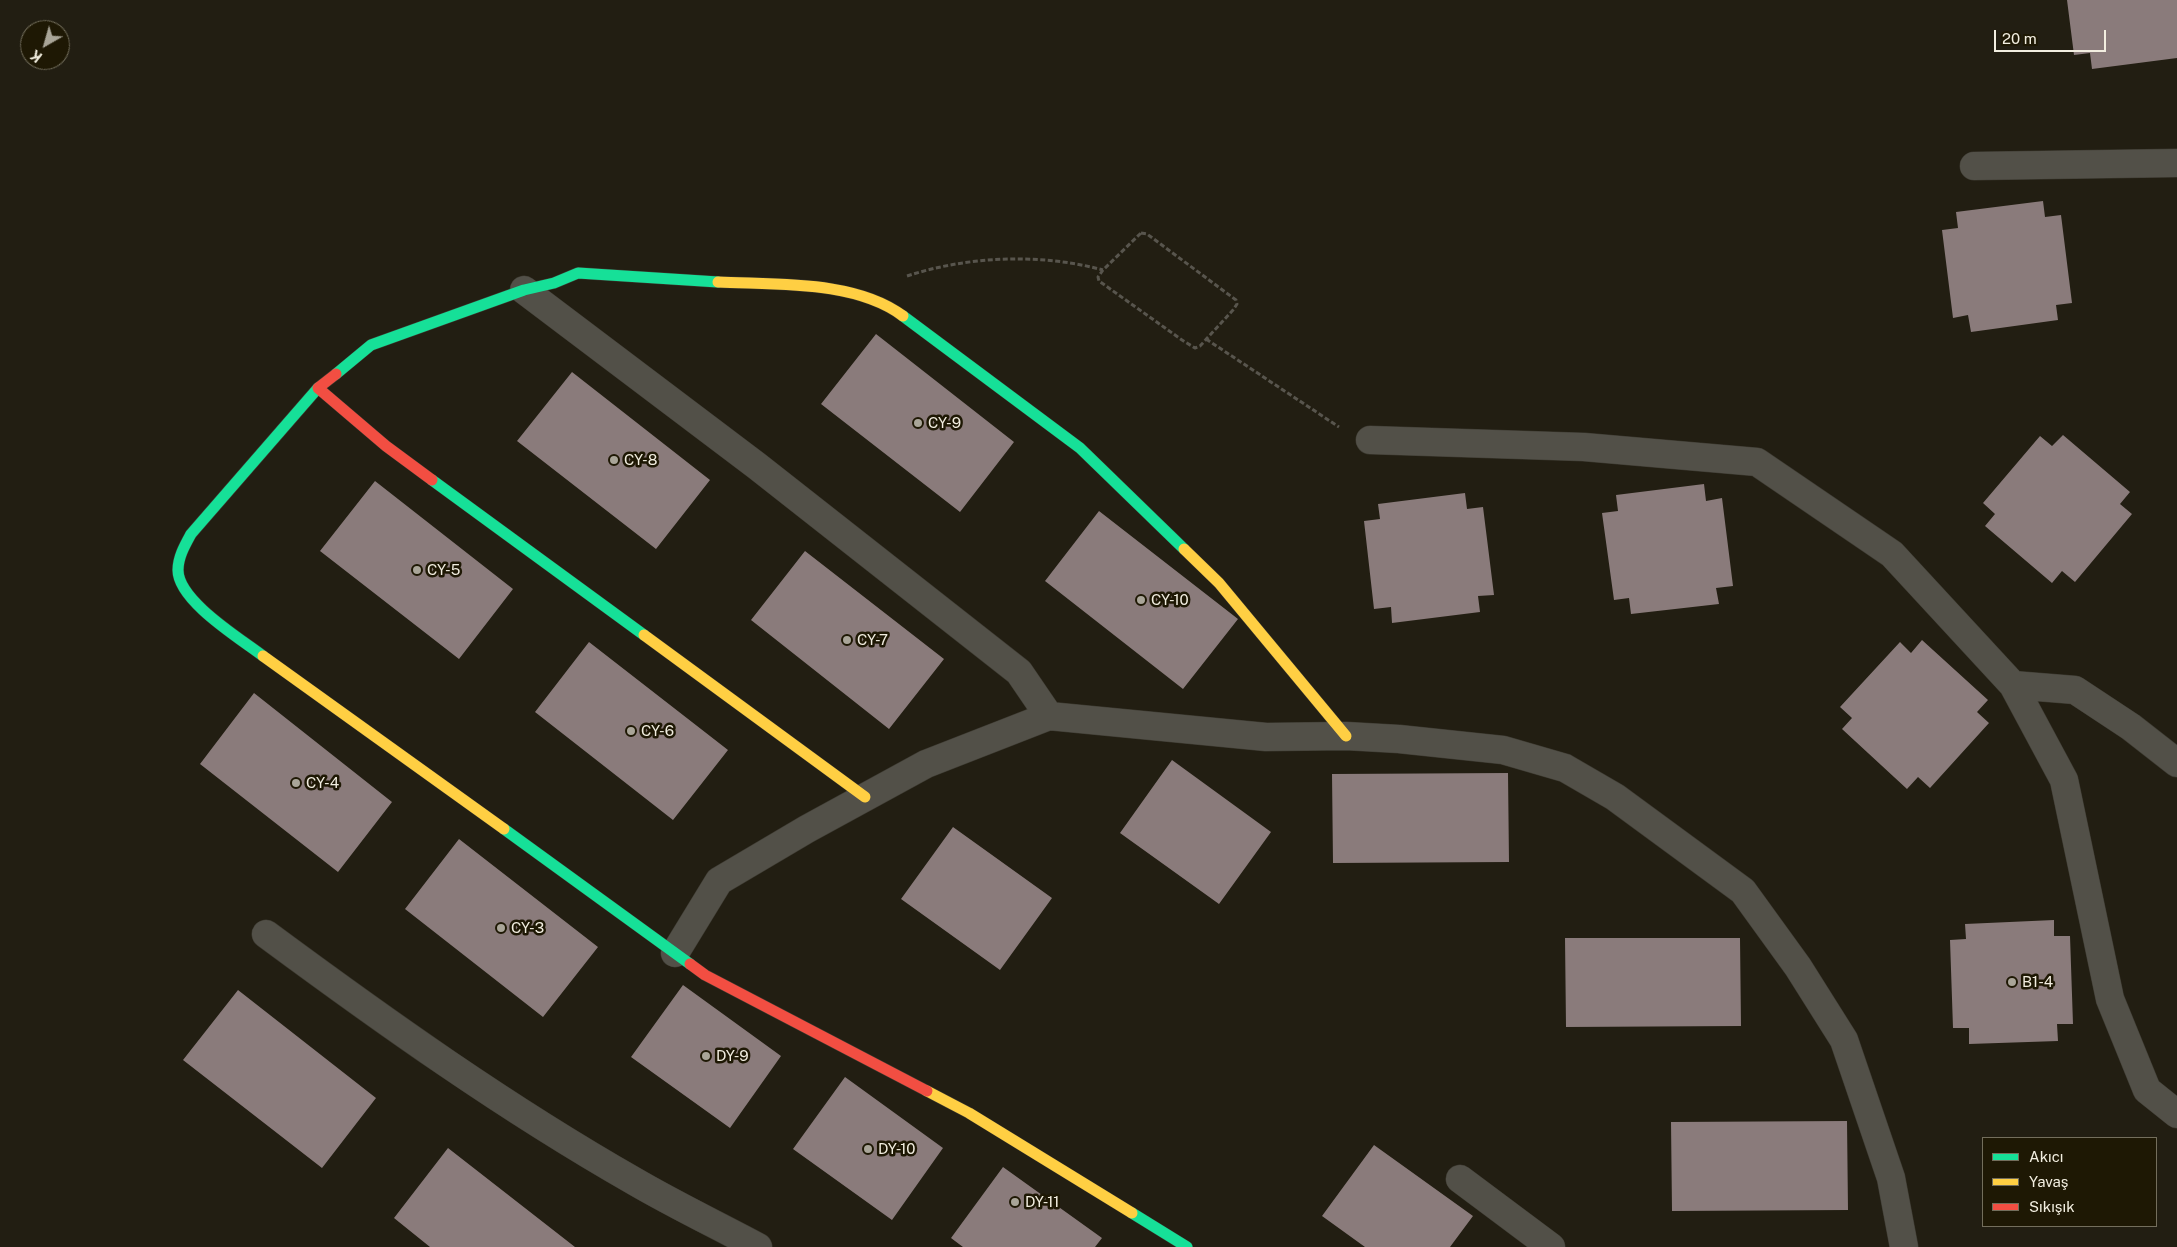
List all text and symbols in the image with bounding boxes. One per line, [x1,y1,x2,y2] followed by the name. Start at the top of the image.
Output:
[20,20,70,70] north arrow
[1997,20,2110,52] scale bar
[2002,30,2037,47] text: 20 m
[28,47,45,65] text: K
[928,414,961,432] place label: CY-9
[912,417,924,429] marker: CY-9
[624,451,657,469] place label: CY-8
[608,454,620,466] marker: CY-8
[427,561,460,579] place label: CY-5
[411,564,423,576] marker: CY-5
[1151,591,1189,609] place label: CY-10
[1135,594,1147,606] marker: CY-10
[857,631,888,649] place label: CY-7
[841,634,853,646] marker: CY-7
[641,722,674,740] place label: CY-6
[625,725,637,737] marker: CY-6
[306,774,339,792] place label: CY-4
[290,777,302,789] marker: CY-4
[511,919,544,937] place label: CY-3
[495,922,507,934] marker: CY-3
[2022,973,2053,991] place label: B1-4
[2006,976,2018,988] marker: B1-4
[716,1047,749,1065] place label: DY-9
[700,1050,712,1062] marker: DY-9
[1982,1137,2157,1227] legend
[878,1140,916,1158] place label: DY-10
[862,1143,874,1155] marker: DY-10
[2029,1148,2063,1165] text: Akıcı
[2029,1173,2068,1190] text: Yavaş
[1025,1193,1059,1211] place label: DY-11
[1009,1196,1021,1208] marker: DY-11
[2029,1198,2075,1215] text: Sıkışık

